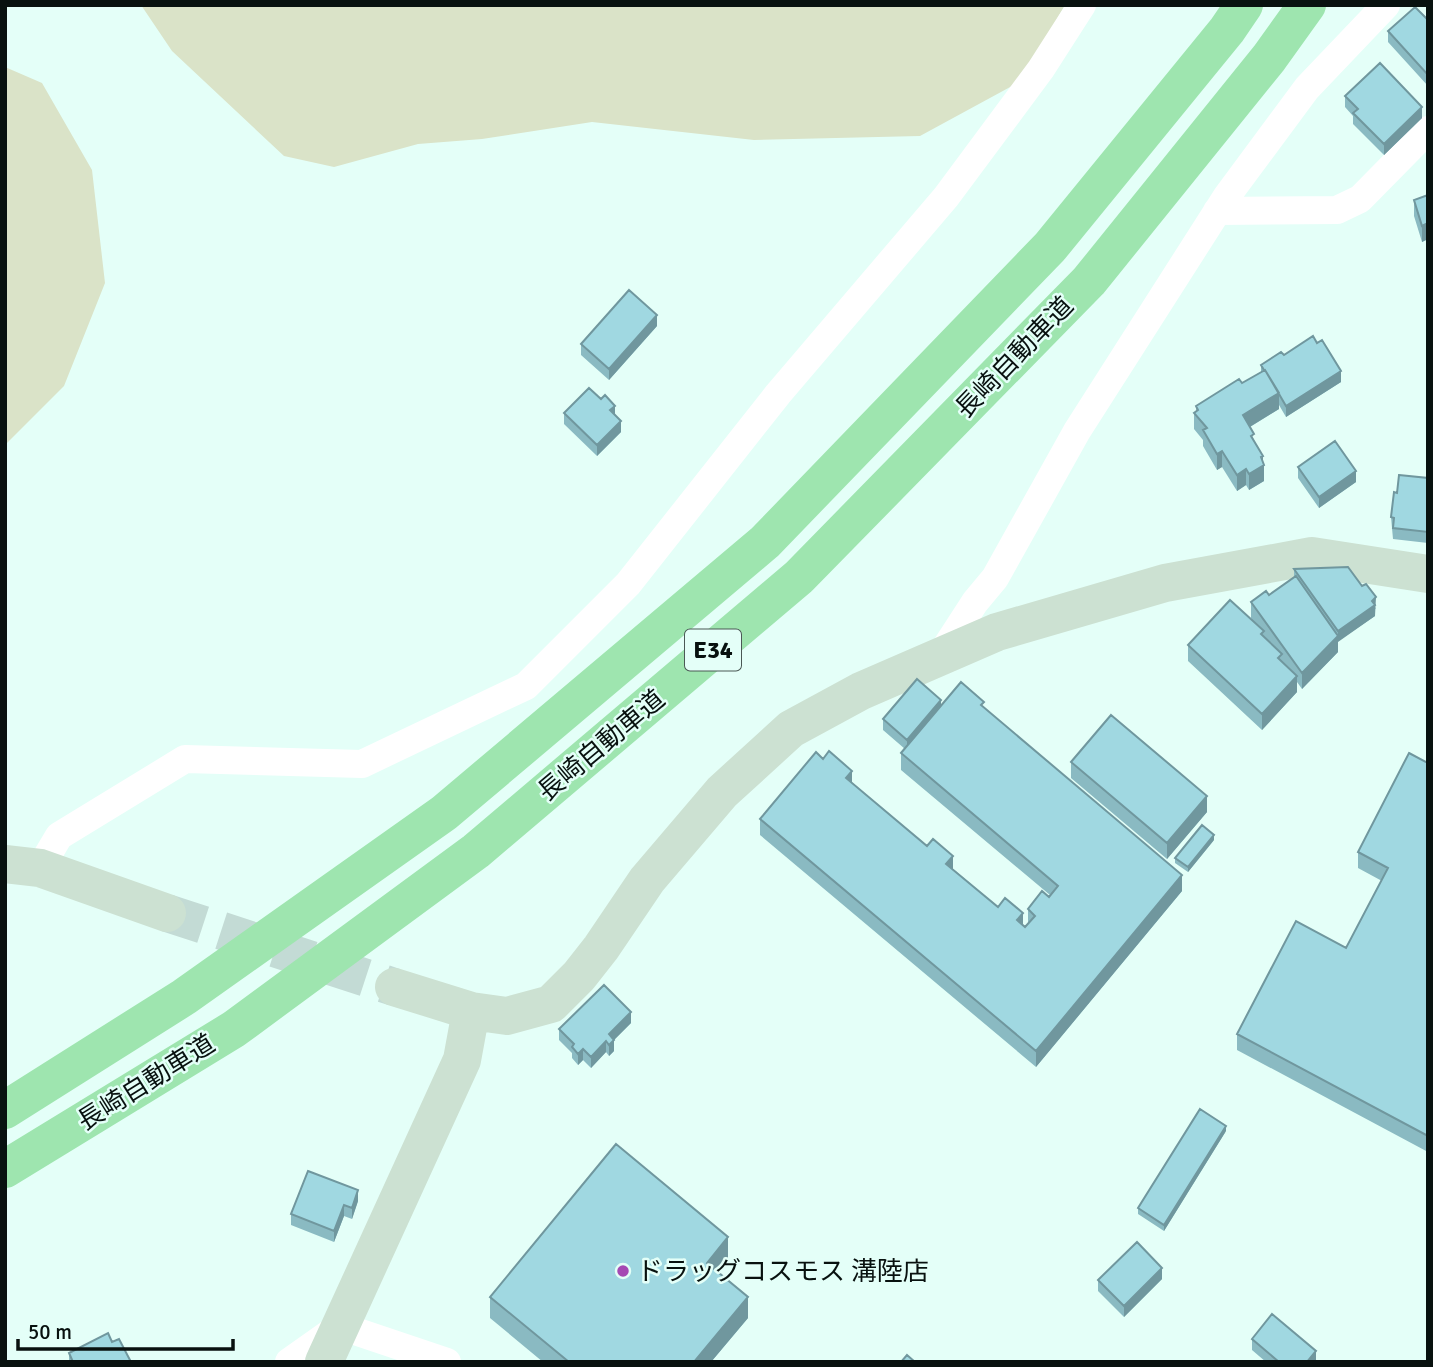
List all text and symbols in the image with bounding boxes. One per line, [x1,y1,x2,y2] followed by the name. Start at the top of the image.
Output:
[949,290,1080,425] street label: 長崎自動車道
[685,630,741,670] road number: E34
[532,683,672,808] street label: 長崎自動車道
[72,1028,221,1138] street label: 長崎自動車道
[637,1256,929,1288] place label: ドラッグコスモス 溝陸店
[615,1263,631,1279] marker: ドラッグコスモス 溝陸店
[18,1308,233,1352] scale bar
[28,1319,72,1345] text: 50 m

